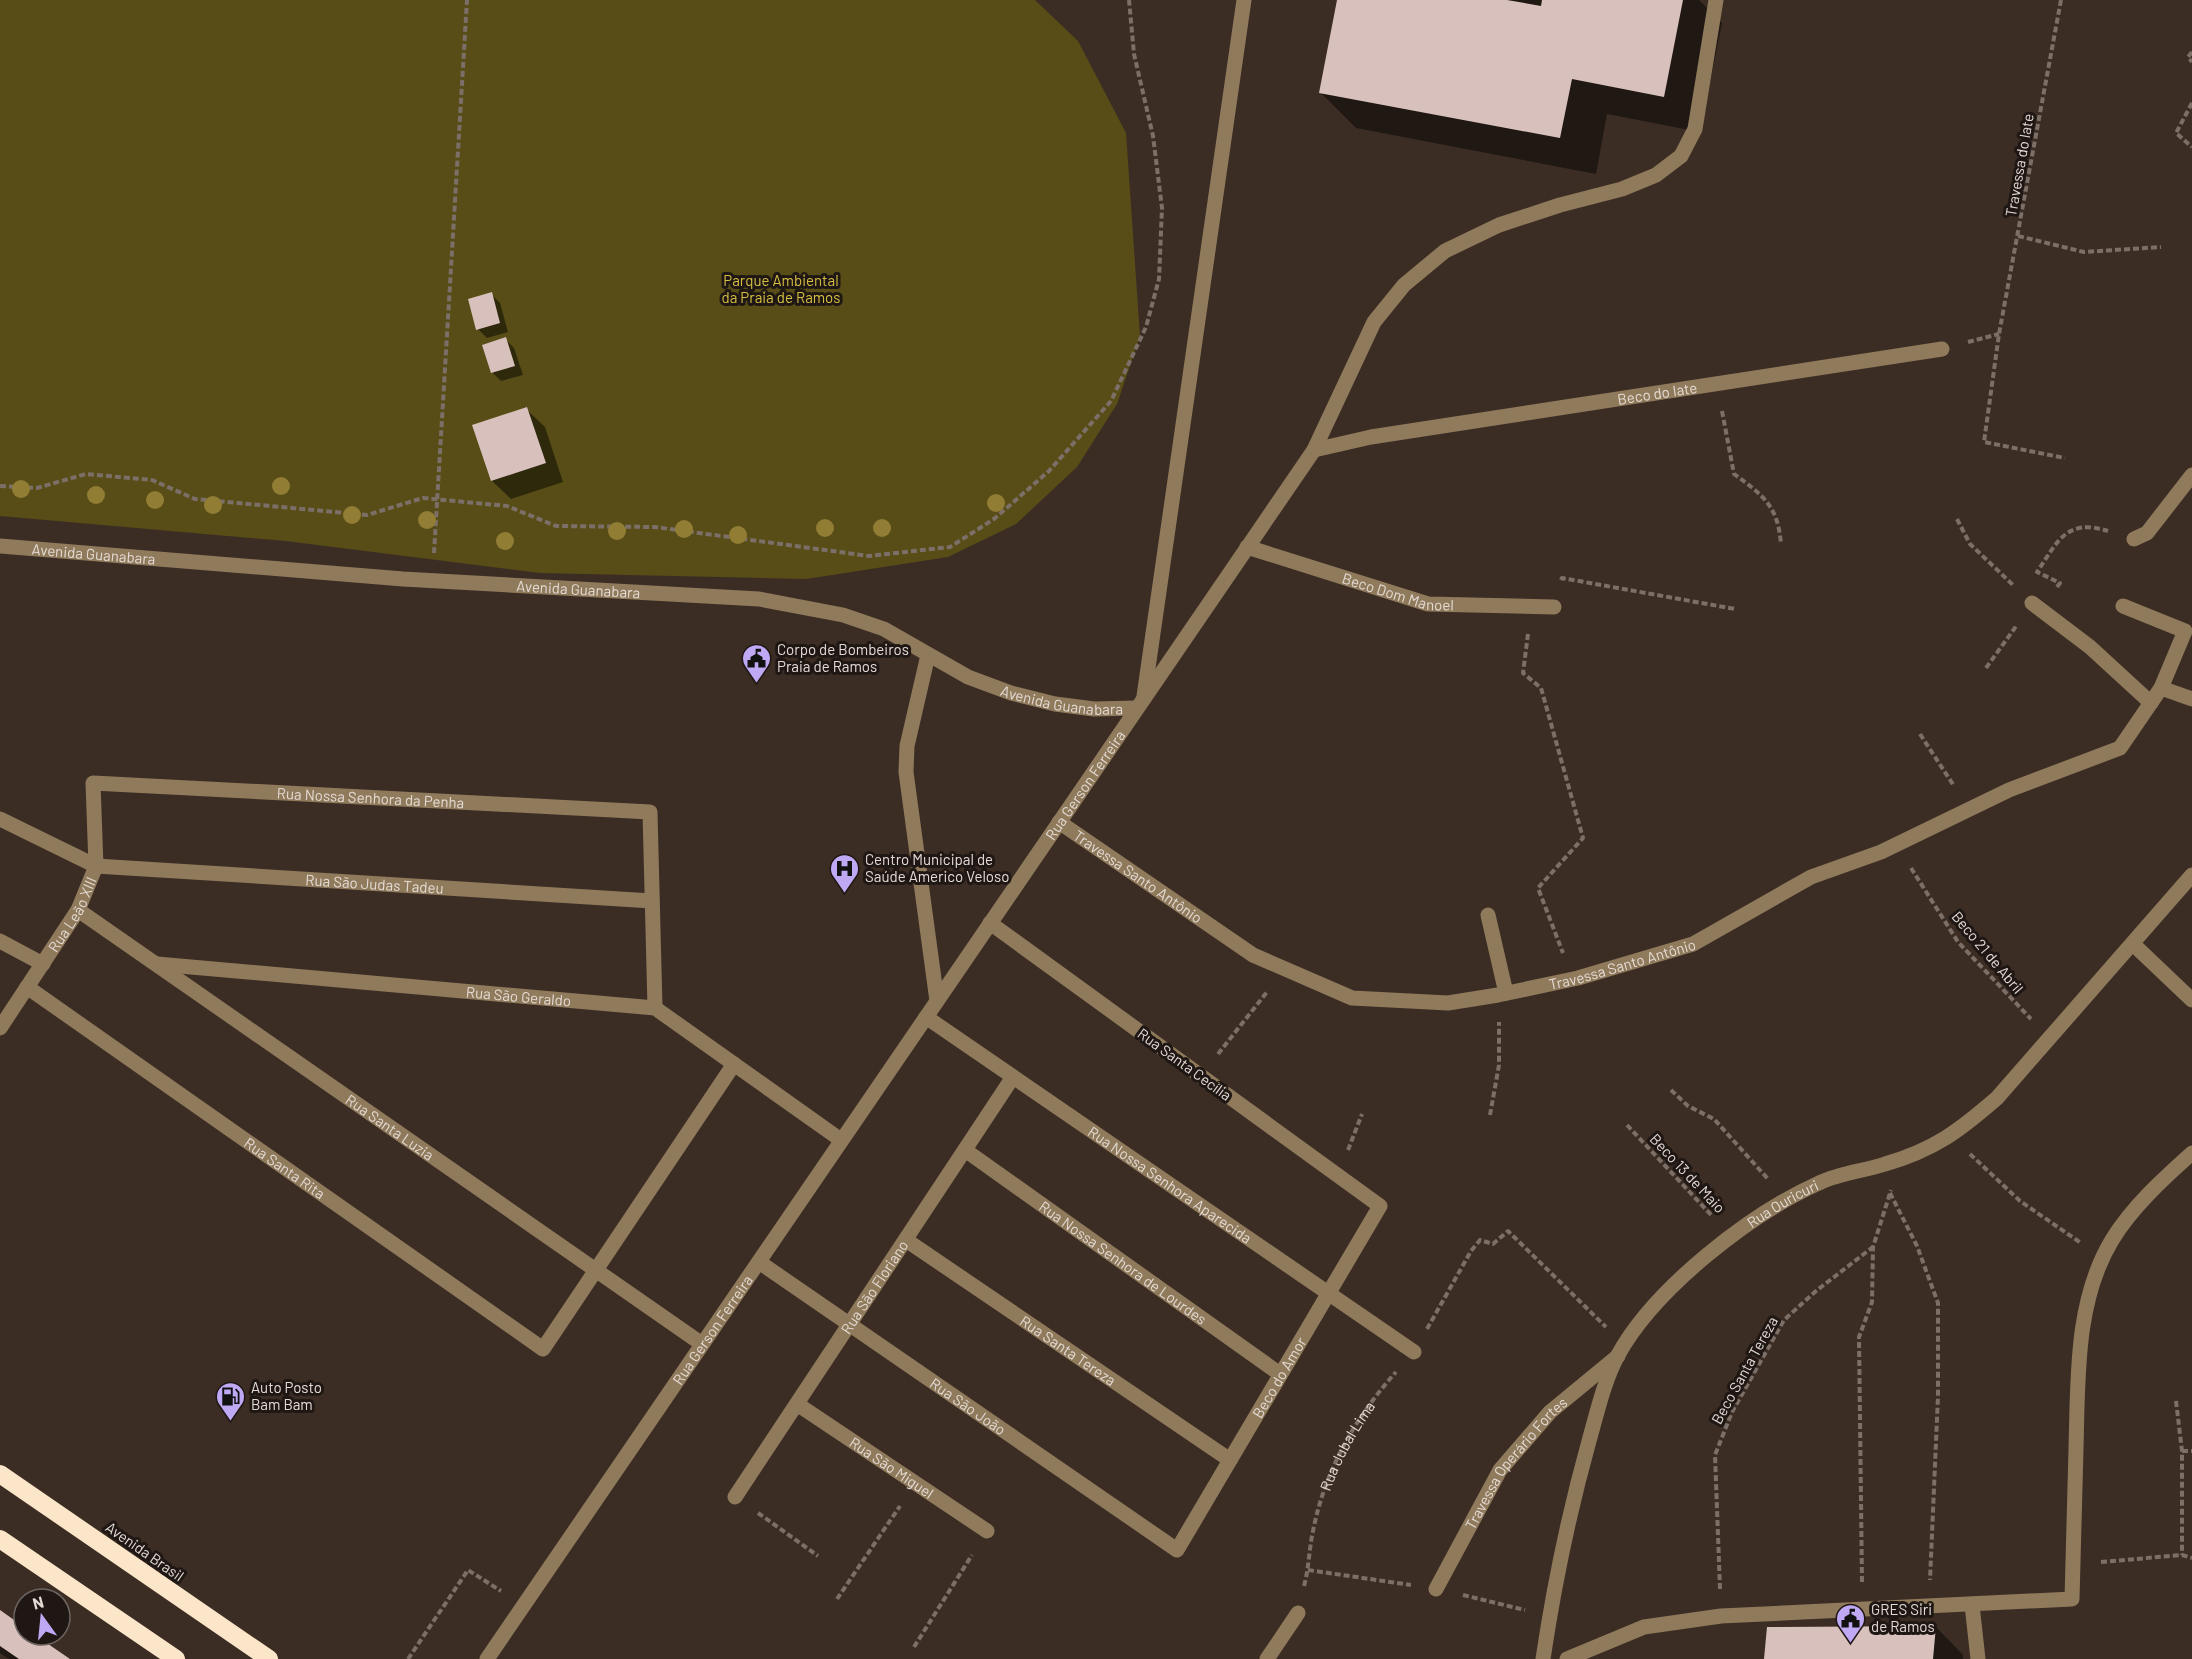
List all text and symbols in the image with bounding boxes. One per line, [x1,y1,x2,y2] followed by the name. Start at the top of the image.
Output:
[2001,112,2037,218] street label: Travessa do Iate
[721,271,841,306] park label: Parque Ambiental da Praia de Ramos
[1616,378,1698,408] street label: Beco do Iate
[31,540,156,568] street label: Avenida Guanabara
[1340,569,1454,614] street label: Beco Dom Manoel
[516,576,641,601] street label: Avenida Guanabara
[777,640,909,675] place label: Corpo de Bombeiros Praia de Ramos
[740,642,772,684] public building icon: Corpo de Bombeiros Praia de Ramos
[998,681,1123,718] street label: Avenida Guanabara
[1041,727,1129,843] street label: Rua Gerson Ferreira
[276,784,465,811] street label: Rua Nossa Senhora da Penha
[1070,826,1206,927] street label: Travessa Santo Antônio
[865,850,1009,885] place label: Centro Municipal de Saúde Americo Veloso
[828,852,860,894] hospital icon: Centro Municipal de Saúde Americo Veloso
[305,870,444,897] street label: Rua São Judas Tadeu
[44,874,100,955] street label: Rua Leão XIII
[1948,907,2028,997] street label: Beco 21 de Abril
[1547,935,1698,993] street label: Travessa Santo Antônio
[465,982,572,1010] street label: Rua São Geraldo
[1135,1024,1235,1104] street label: Rua Santa Cecília
[342,1090,438,1164] street label: Rua Santa Luzia
[1085,1122,1255,1247] street label: Rua Nossa Senhora Aparecida
[1647,1130,1729,1216] street label: Beco 13 de Maio
[241,1133,329,1202] street label: Rua Santa Rita
[1743,1176,1821,1231] street label: Rua Ouricuri
[1036,1197,1210,1328] street label: Rua Nossa Senhora de Lourdes
[837,1237,912,1337] street label: Rua São Floriano
[668,1271,756,1388] street label: Rua Gerson Ferreira
[1017,1311,1119,1389] street label: Rua Santa Tereza
[1707,1313,1781,1427] street label: Beco Santa Tereza
[1248,1333,1310,1421] street label: Beco do Amor
[927,1374,1009,1438] street label: Rua São João
[251,1378,322,1413] place label: Auto Posto Bam Bam
[214,1380,246,1422] fuel station icon: Auto Posto Bam Bam
[1461,1393,1570,1532] street label: Travessa Operário Fortes
[1316,1397,1378,1493] street label: Rua Jubal Lima
[846,1433,937,1502] street label: Rua São Miguel
[102,1517,188,1585] street label: Avenida Brasil
[12,1587,72,1647] north arrow
[30,1591,46,1613] text: N
[1871,1600,1935,1635] place label: GRES Siri de Ramos
[1834,1602,1866,1644] public building icon: GRES Siri de Ramos

